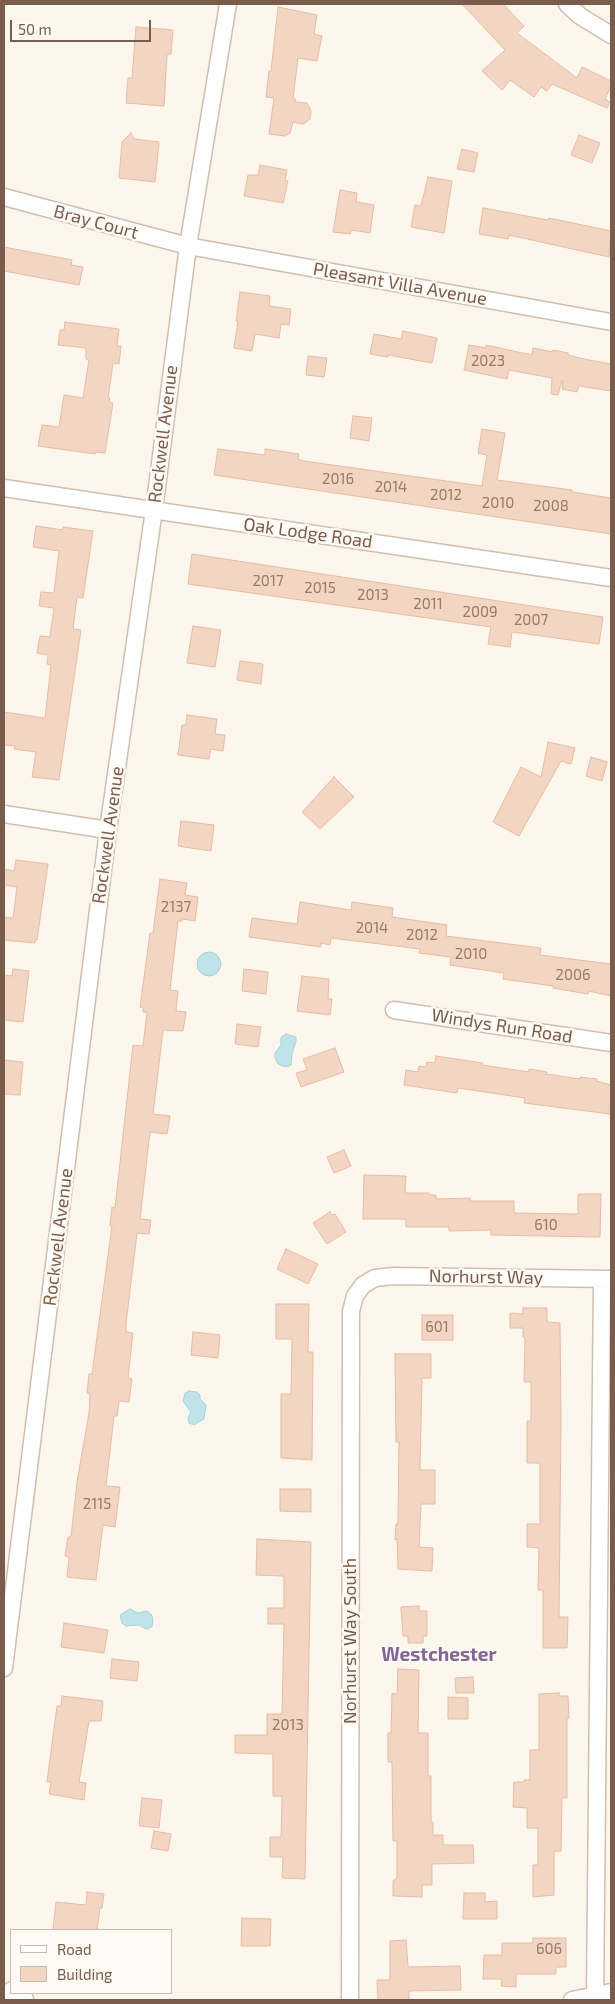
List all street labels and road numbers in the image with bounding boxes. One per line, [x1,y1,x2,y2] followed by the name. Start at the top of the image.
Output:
[51,200,141,244] street label: Bray Court
[311,258,489,310] street label: Pleasant Villa Avenue
[144,364,182,504] street label: Rockwell Avenue
[242,513,374,553] street label: Oak Lodge Road
[88,765,128,905] street label: Rockwell Avenue
[430,1004,574,1048] street label: Windys Run Road
[39,1167,77,1307] street label: Rockwell Avenue
[429,1265,543,1289] street label: Norhurst Way
[339,1558,361,1724] street label: Norhurst Way South

